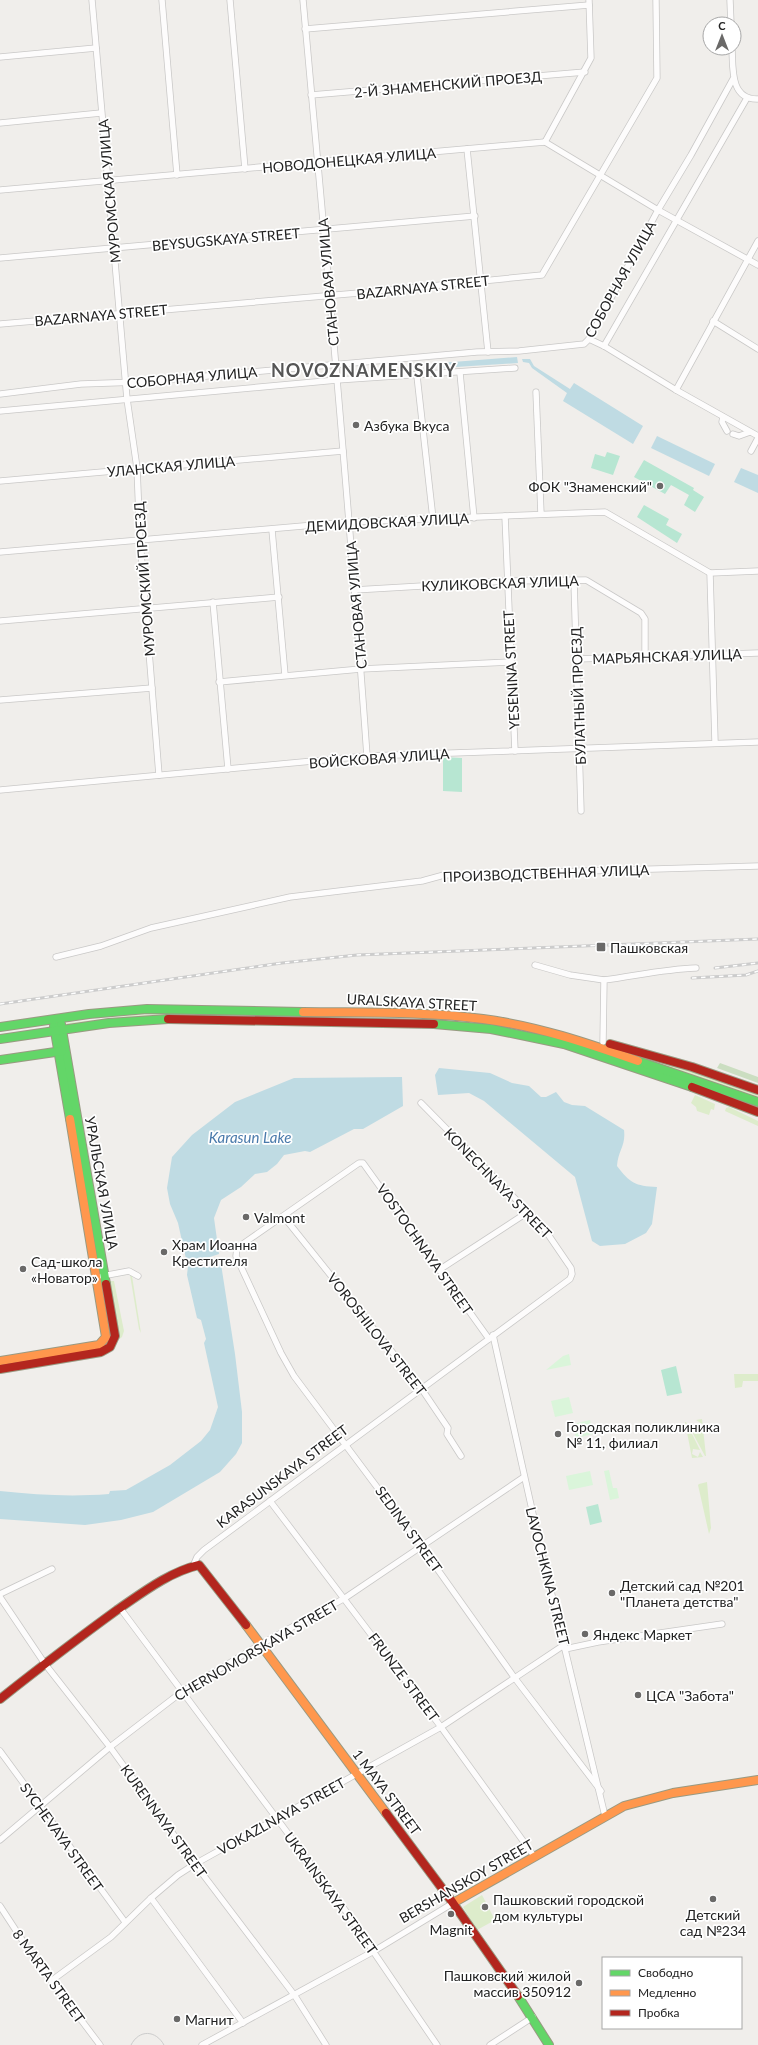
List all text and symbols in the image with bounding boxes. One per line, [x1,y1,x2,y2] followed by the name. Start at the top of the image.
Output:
[702,16,742,56] north arrow
[718,19,726,32] text: С
[353,67,543,101] street label: 2-Й ЗНАМЕНСКИЙ ПРОЕЗД
[94,118,124,264] street label: МУРОМСКАЯ УЛИЦА
[261,144,437,176] street label: НОВОДОНЕЦКАЯ УЛИЦА
[314,217,342,347] street label: СТАНОВАЯ УЛИЦА
[581,217,659,340] street label: СОБОРНАЯ УЛИЦА
[151,224,301,254] street label: BEYSUGSKAYA STREET
[356,271,491,302] street label: BAZARNAYA STREET
[34,301,169,329] street label: BAZARNAYA STREET
[271,359,457,381] district label: NOVOZNAMENSKIY
[126,363,258,391] street label: СОБОРНАЯ УЛИЦА
[364,417,450,434] place label: Азбука Вкуса
[351,420,361,430] marker: Азбука Вкуса
[106,452,236,480] street label: УЛАНСКАЯ УЛИЦА
[529,478,652,495] place label: ФОК "Знаменский"
[655,481,665,491] marker: ФОК "Знаменский"
[130,501,158,657] street label: МУРОМСКИЙ ПРОЕЗД
[305,509,470,535] street label: ДЕМИДОВСКАЯ УЛИЦА
[342,540,370,670] street label: СТАНОВАЯ УЛИЦА
[421,572,580,594] street label: КУЛИКОВСКАЯ УЛИЦА
[499,609,523,730] street label: YESENINA STREET
[567,627,589,765] street label: БУЛАТНЫЙ ПРОЕЗД
[592,645,743,667] street label: МАРЬЯНСКАЯ УЛИЦА
[308,745,450,771] street label: ВОЙСКОВАЯ УЛИЦА
[442,861,650,885] street label: ПРОИЗВОДСТВЕННАЯ УЛИЦА
[610,939,688,956] place label: Пашковская
[595,941,607,953] marker: Пашковская
[346,990,478,1014] street label: URALSKAYA STREET
[82,1115,122,1251] street label: УРАЛЬСКАЯ УЛИЦА
[441,1124,556,1242] street label: KONECHNAYA STREET
[209,1128,291,1146] water label: Karasun Lake
[373,1180,477,1318] street label: VOSTOCHNAYA STREET
[254,1209,305,1226] place label: Valmont
[241,1212,251,1222] marker: Valmont
[172,1236,257,1269] place label: Храм Иоанна Крестителя
[159,1247,169,1257] marker: Храм Иоанна Крестителя
[31,1253,102,1286] place label: Сад-школа «Новатор»
[18,1264,28,1274] marker: Сад-школа «Новатор»
[324,1269,430,1399] street label: VOROSHILOVA STREET
[566,1418,720,1451] place label: Городская поликлиника № 11, филиал
[213,1421,352,1531] street label: KARASUNSKAYA STREET
[553,1429,563,1439] marker: Городская поликлиника № 11, филиал
[372,1482,446,1576] street label: SEDINA STREET
[523,1505,574,1648] street label: LAVOCHKINA STREET
[620,1577,745,1610] place label: Детский сад №201 "Планета детства"
[607,1588,617,1598] marker: Детский сад №201 "Планета детства"
[171,1596,342,1704] street label: CHERNOMORSKAYA STREET
[592,1626,692,1643] place label: Яндекс Маркет
[365,1629,443,1725] street label: FRUNZE STREET
[580,1629,590,1639] marker: Яндекс Маркет
[646,1687,734,1704] place label: ЦСА "Забота"
[633,1690,643,1700] marker: ЦСА "Забота"
[349,1746,425,1839] street label: 1 MAYA STREET
[117,1761,211,1881] street label: KURENNAYA STREET
[214,1773,348,1858] street label: VOKAZLNAYA STREET
[17,1779,108,1895] street label: SYCHEVAYA STREET
[281,1828,382,1958] street label: UKRAINSKAYA STREET
[396,1835,537,1926] street label: BERSHANSKOY STREET
[493,1891,644,1924] place label: Пашковский городской дом культуры
[708,1894,718,1904] marker: Детский сад №234
[480,1902,490,1912] marker: Пашковский городской дом культуры
[680,1906,746,1939] place label: Детский сад №234
[446,1909,456,1919] marker: Magnit
[429,1921,473,1938] place label: Magnit
[9,1926,89,2027] street label: 8 MARTA STREET
[602,1957,742,2029] legend
[638,1965,694,1980] text: Свободно
[444,1967,571,2000] place label: Пашковский жилой массив 350912
[574,1978,584,1988] marker: Пашковский жилой массив 350912
[638,1985,697,2000] text: Медленно
[638,2005,679,2020] text: Пробка
[185,2011,234,2028] place label: Магнит
[172,2014,182,2024] marker: Магнит

